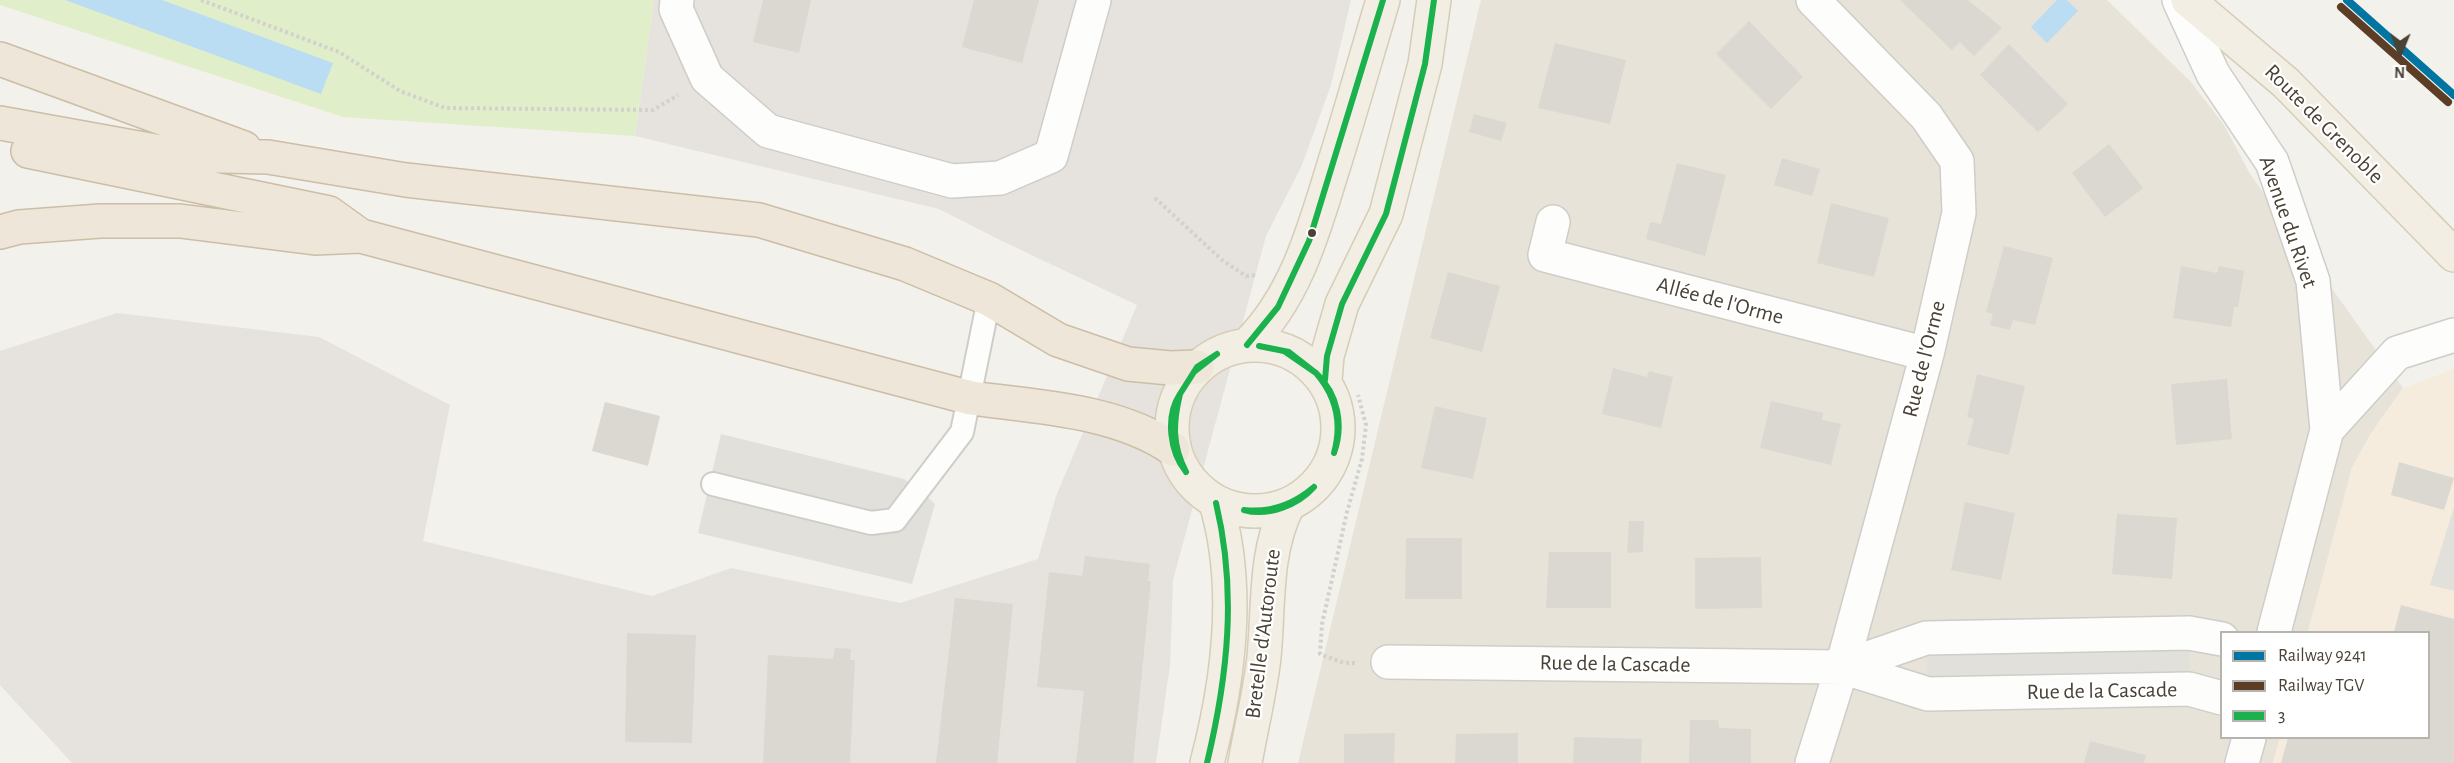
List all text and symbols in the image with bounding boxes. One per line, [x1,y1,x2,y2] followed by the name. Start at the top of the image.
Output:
[2370,24,2430,84] north arrow
[2259,59,2389,189] street label: Route de Grenoble
[2394,64,2405,80] text: N
[2253,153,2323,291] street label: Avenue du Rivet
[1306,227,1318,239] unlabelled marker
[1654,271,1786,331] street label: Allée de l'Orme
[1897,298,1951,420] street label: Rue de l'Orme
[1239,548,1287,720] street label: Bretelle d'Autoroute
[2220,631,2430,739] legend
[2278,647,2367,665] text: Railway 9241
[1539,649,1691,679] street label: Rue de la Cascade
[2026,676,2178,706] street label: Rue de la Cascade
[2278,677,2364,695] text: Railway TGV
[2278,707,2285,725] text: 3

